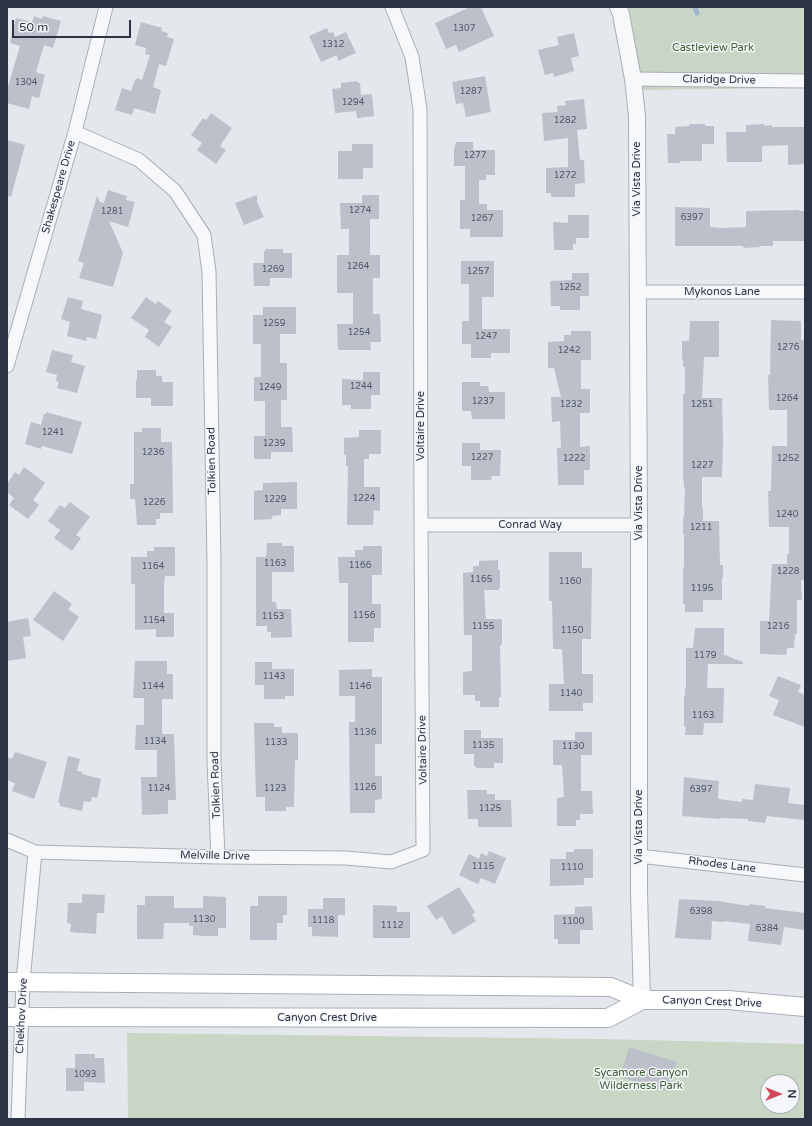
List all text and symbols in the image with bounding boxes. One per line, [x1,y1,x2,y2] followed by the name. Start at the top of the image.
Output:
[14,12,133,38] scale bar
[19,20,48,34] text: 50 m
[453,24,475,34] house number: 1307
[322,40,344,50] house number: 1312
[672,41,754,55] park label: Castleview Park
[682,73,756,87] street label: Claridge Drive
[15,78,37,88] house number: 1304
[460,87,482,97] house number: 1287
[342,98,364,108] house number: 1294
[554,116,576,126] house number: 1282
[39,139,79,235] street label: Shakespeare Drive
[630,141,644,217] street label: Via Vista Drive
[464,151,486,161] house number: 1277
[554,171,576,181] house number: 1272
[349,206,371,216] house number: 1274
[101,207,123,217] house number: 1281
[681,213,703,223] house number: 6397
[471,214,493,224] house number: 1267
[347,262,369,272] house number: 1264
[262,265,284,275] house number: 1269
[467,267,489,277] house number: 1257
[559,283,581,293] house number: 1252
[684,285,760,299] street label: Mykonos Lane
[263,319,285,329] house number: 1259
[348,328,370,338] house number: 1254
[475,332,497,342] house number: 1247
[777,343,799,353] house number: 1276
[558,346,580,356] house number: 1242
[350,382,372,392] house number: 1244
[259,383,281,393] house number: 1249
[414,391,428,461] street label: Voltaire Drive
[776,394,798,404] house number: 1264
[472,397,494,407] house number: 1237
[560,400,582,410] house number: 1232
[691,400,713,410] house number: 1251
[205,427,219,495] street label: Tolkien Road
[42,428,64,438] house number: 1241
[263,439,285,449] house number: 1239
[142,448,164,458] house number: 1236
[471,453,493,463] house number: 1227
[563,454,585,464] house number: 1222
[777,454,799,464] house number: 1252
[691,461,713,471] house number: 1227
[632,465,646,541] street label: Via Vista Drive
[353,494,375,504] house number: 1224
[264,495,286,505] house number: 1229
[143,498,165,508] house number: 1226
[776,510,798,520] house number: 1240
[498,518,562,532] street label: Conrad Way
[690,523,712,533] house number: 1211
[264,559,286,569] house number: 1163
[349,561,371,571] house number: 1166
[142,562,164,572] house number: 1164
[777,567,799,577] house number: 1228
[470,575,492,585] house number: 1165
[559,577,581,587] house number: 1160
[691,584,713,594] house number: 1195
[353,611,375,621] house number: 1156
[262,612,284,622] house number: 1153
[143,616,165,626] house number: 1154
[472,622,494,632] house number: 1155
[767,622,789,632] house number: 1216
[561,626,583,636] house number: 1150
[694,651,716,661] house number: 1179
[263,672,285,682] house number: 1143
[142,682,164,692] house number: 1144
[349,682,371,692] house number: 1146
[560,689,582,699] house number: 1140
[692,711,714,721] house number: 1163
[416,715,430,785] street label: Voltaire Drive
[354,728,376,738] house number: 1136
[144,737,166,747] house number: 1134
[265,738,287,748] house number: 1133
[472,741,494,751] house number: 1135
[562,742,584,752] house number: 1130
[208,751,224,819] street label: Tolkien Road
[354,783,376,793] house number: 1126
[148,784,170,794] house number: 1124
[264,784,286,794] house number: 1123
[690,785,712,795] house number: 6397
[632,789,646,865] street label: Via Vista Drive
[479,804,501,814] house number: 1125
[180,849,250,863] street label: Melville Drive
[687,854,757,876] street label: Rhodes Lane
[472,862,494,872] house number: 1115
[561,863,583,873] house number: 1110
[690,907,712,917] house number: 6398
[193,915,215,925] house number: 1130
[312,916,334,926] house number: 1118
[562,917,584,927] house number: 1100
[381,921,403,931] house number: 1112
[756,924,778,934] house number: 6384
[13,978,31,1054] street label: Chekhov Drive
[662,994,762,1010] street label: Canyon Crest Drive
[277,1011,377,1025] street label: Canyon Crest Drive
[594,1066,688,1092] park label: Sycamore Canyon Wilderness Park
[74,1070,96,1080] house number: 1093
[760,1074,800,1114] north arrow
[785,1090,798,1098] text: N

